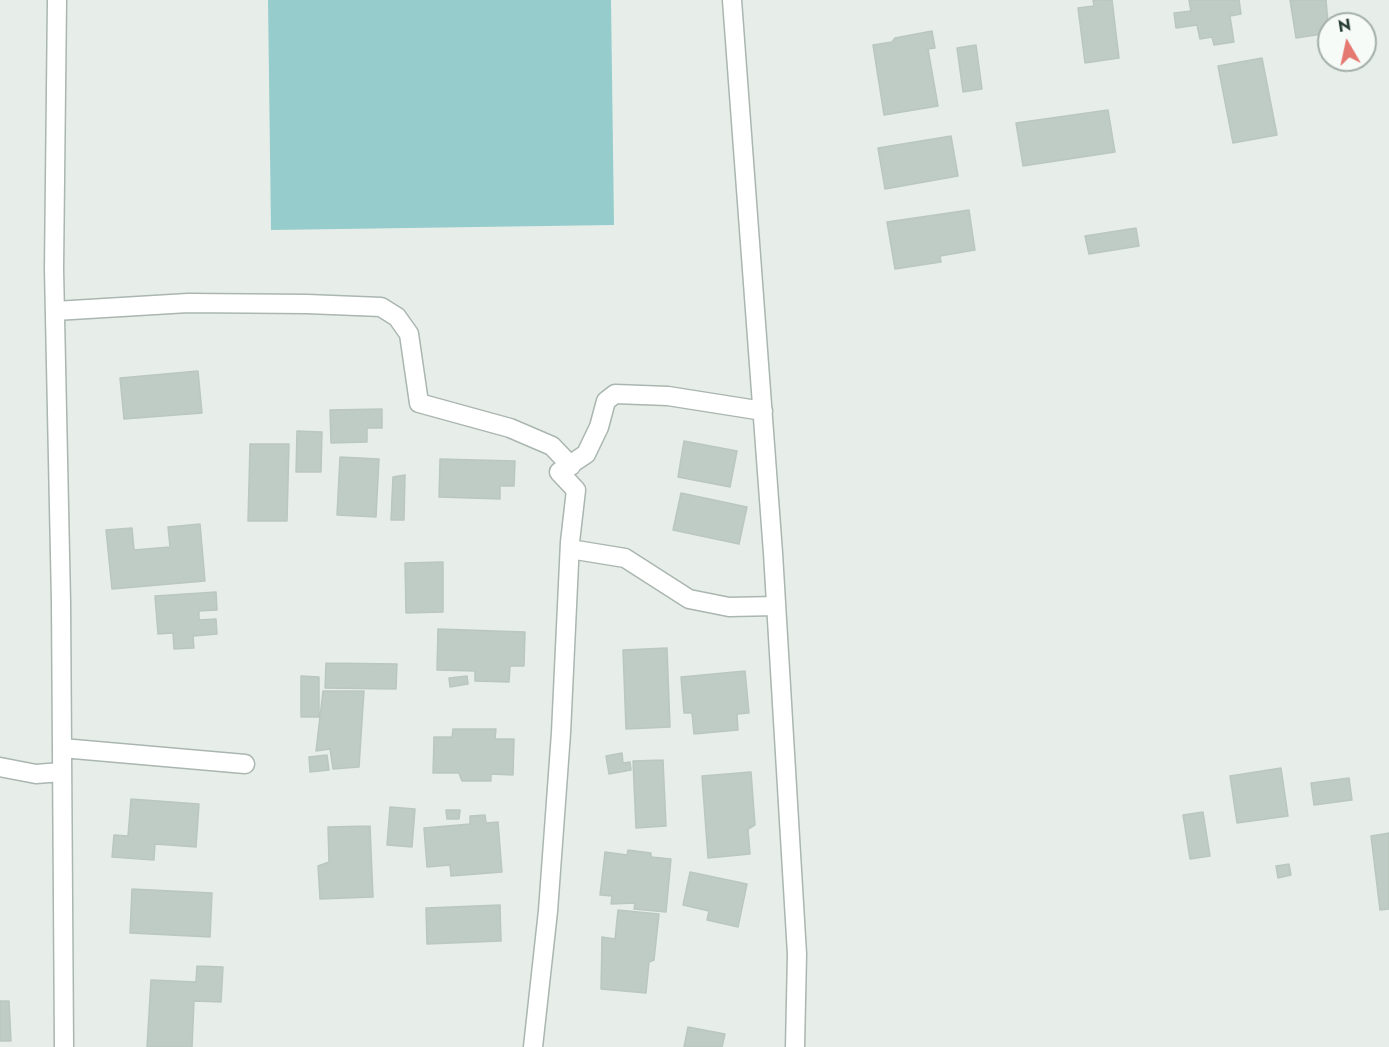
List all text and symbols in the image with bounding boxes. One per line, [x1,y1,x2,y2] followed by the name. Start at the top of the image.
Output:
[1317,12,1377,72] north arrow
[1336,13,1352,38] text: N

